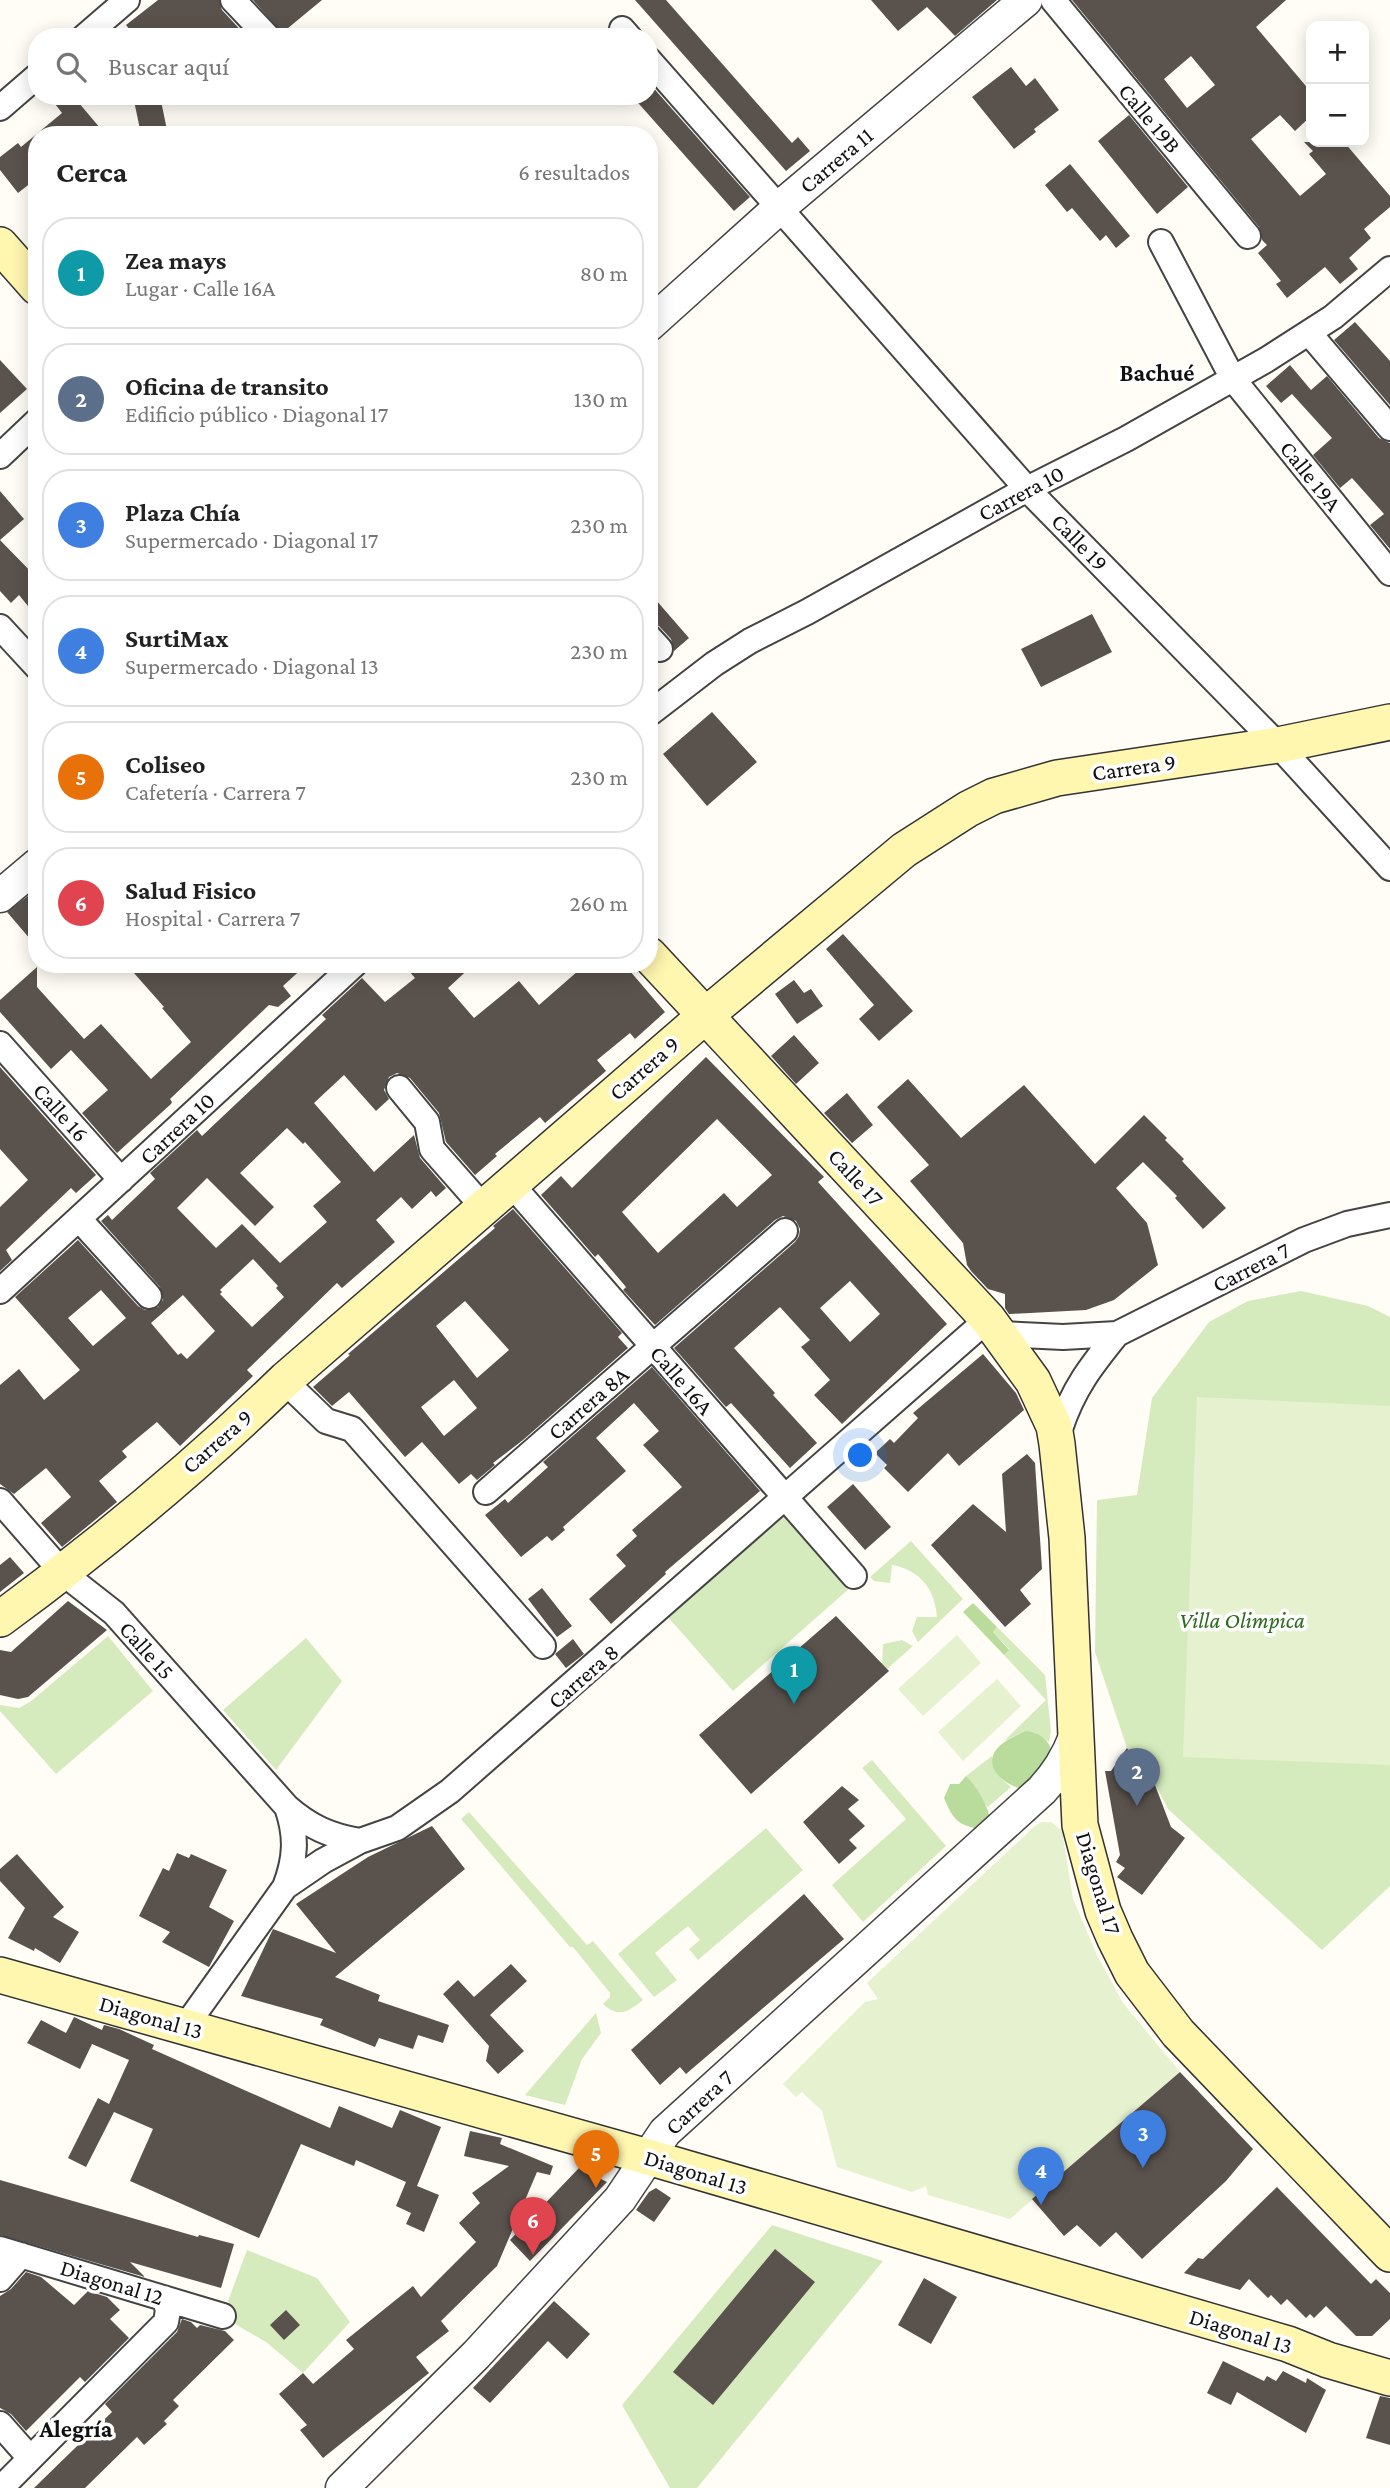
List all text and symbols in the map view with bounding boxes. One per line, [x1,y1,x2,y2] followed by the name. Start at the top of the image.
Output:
[1306,21,1369,147] map controls
[1306,21,1369,84] button: +
[28,28,658,105] search box
[52,48,90,86] icon: search
[108,52,229,81] text: Buscar aquí
[1114,78,1186,158] street label: Calle 19B
[1306,84,1369,147] button: −
[794,122,878,198] street label: Carrera 11
[56,155,127,188] text: Cerca
[518,159,630,185] text: 6 resultados
[125,246,226,275] text: Zea mays
[77,260,85,286] text: 1
[580,260,628,286] text: 80 m
[125,275,275,301] text: Lugar · Calle 16A
[1120,359,1195,386] district label: Bachué
[125,372,329,401] text: Oficina de transito
[75,386,87,412] text: 2
[574,386,628,412] text: 130 m
[125,401,388,427] text: Edificio público · Diagonal 17
[1275,436,1348,517] street label: Calle 19A
[974,460,1068,526] street label: Carrera 10
[125,498,240,527] text: Plaza Chía
[1046,508,1114,576] street label: Calle 19
[75,512,87,538] text: 3
[570,512,628,538] text: 230 m
[125,527,378,553] text: Supermercado · Diagonal 17
[125,624,229,653] text: SurtiMax
[75,638,87,664] text: 4
[570,638,628,664] text: 230 m
[125,653,379,679] text: Supermercado · Diagonal 13
[1090,748,1178,786] street label: Carrera 9
[125,750,206,779] text: Coliseo
[75,764,87,790] text: 5
[570,764,628,790] text: 230 m
[125,779,306,805] text: Cafetería · Carrera 7
[125,876,256,905] text: Salud Fisico
[75,890,87,916] text: 6
[570,890,628,916] text: 260 m
[125,905,300,931] text: Hospital · Carrera 7
[604,1030,684,1106] street label: Carrera 9
[28,1077,94,1147] street label: Calle 16
[134,1087,220,1169] street label: Carrera 10
[823,1143,889,1211] street label: Calle 17
[1208,1236,1294,1298] street label: Carrera 7
[645,1340,720,1420] street label: Calle 16A
[542,1360,634,1445] street label: Carrera 8A
[177,1403,257,1479] street label: Carrera 9
[843,1438,877,1472] your location
[1179,1607,1305,1633] park label: Villa Olimpica
[114,1616,180,1684] street label: Calle 15
[542,1638,624,1714] street label: Carrera 8
[771,1646,817,1704] pin: 1
[1114,1748,1160,1806] pin: 2
[1071,1829,1127,1938] street label: Diagonal 17
[96,1990,206,2044] street label: Diagonal 13
[660,2064,739,2140] street label: Carrera 7
[1120,2110,1166,2168] pin: 3
[573,2130,619,2188] pin: 5
[641,2144,751,2200] street label: Diagonal 13
[1018,2147,1064,2205] pin: 4
[510,2197,556,2255] pin: 6
[57,2254,167,2310] street label: Diagonal 12
[1186,2303,1296,2359] street label: Diagonal 13
[39,2415,113,2442] district label: Alegría

